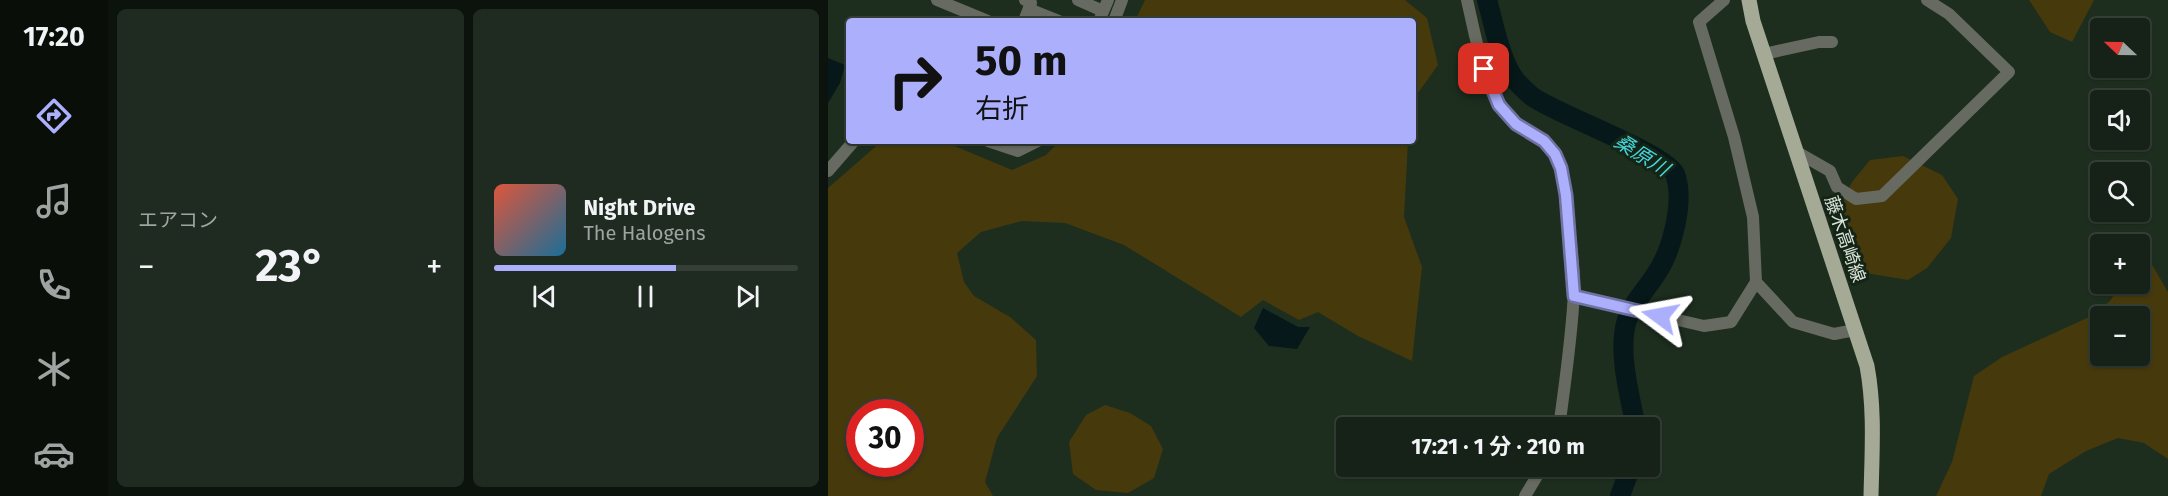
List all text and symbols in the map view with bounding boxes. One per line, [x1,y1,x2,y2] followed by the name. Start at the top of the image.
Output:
[2090,18,2150,78] north arrow
[2090,18,2150,366] map controls
[23,21,85,53] text: 17:20
[975,36,1068,86] text: 50 m
[876,42,954,120] icon: right
[1458,43,1509,94] pin
[1467,52,1500,85] icon: arrive
[2090,90,2150,150] button: sound
[975,93,1029,125] text: 右折
[33,95,75,137] icon: directions
[1610,129,1675,182] water label: 桑原川
[2090,162,2150,222] button: search
[33,180,75,222] icon: music
[1820,193,1870,285] street label: 藤木高崎線
[584,194,695,221] text: Night Drive
[138,208,218,232] text: エアコン
[584,221,706,245] text: The Halogens
[2090,234,2150,294] button: +
[255,239,325,293] text: 23°
[138,247,155,287] text: −
[426,247,442,287] text: +
[33,264,75,306] icon: phone
[528,280,561,313] icon: previous
[629,280,662,313] icon: pause
[731,280,764,313] icon: next
[1628,284,1692,348] position arrow
[2090,306,2150,366] button: −
[33,348,75,390] icon: climate
[846,399,924,477] speed limit sign: 30
[33,433,75,475] icon: car
[1411,433,1585,460] text: 17:21 · 1 分 · 210 m

